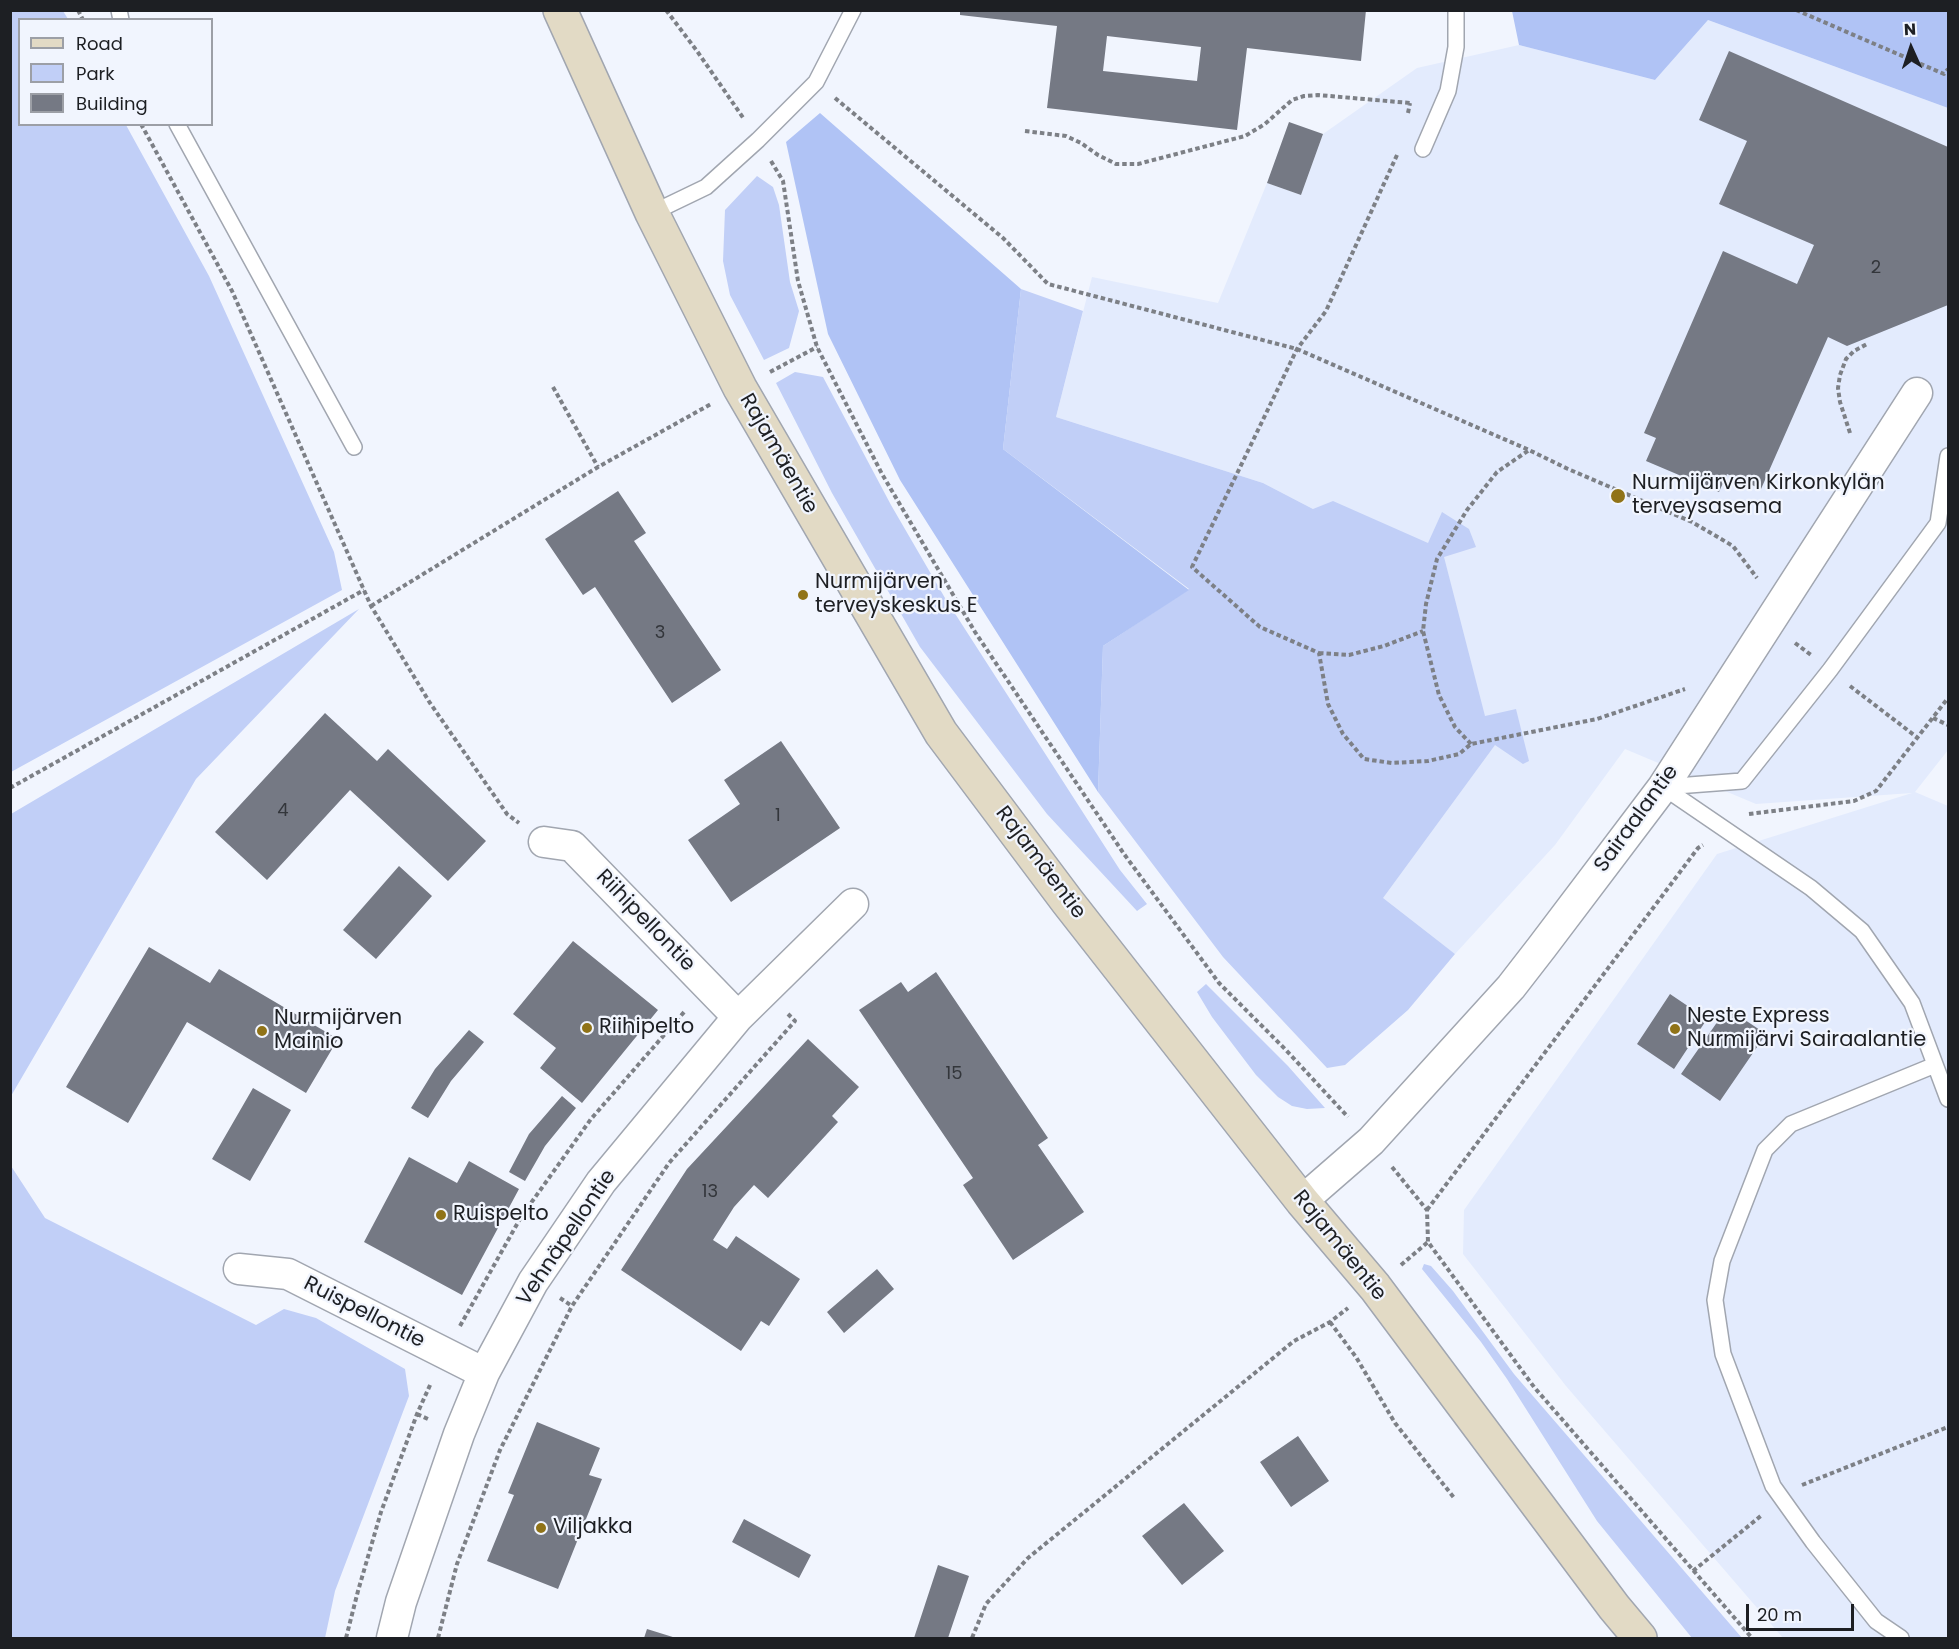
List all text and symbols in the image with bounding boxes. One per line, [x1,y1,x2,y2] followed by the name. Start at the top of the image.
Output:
[18,18,213,126] legend
[1881,18,1941,78] north arrow
[1903,18,1917,41] text: N
[76,31,123,56] text: Road
[76,61,115,86] text: Park
[76,91,148,116] text: Building
[1871,257,1881,279] house number: 2
[733,389,823,519] street label: Rajamäentie
[1632,471,1885,521] place label: Nurmijärven Kirkonkylän terveysasema
[1609,487,1627,505] marker: Nurmijärven Kirkonkylän terveysasema
[815,570,977,620] place label: Nurmijärven terveyskeskus E
[796,588,810,602] marker: Nurmijärven terveyskeskus E
[655,622,665,644] house number: 3
[1590,760,1684,878] street label: Sairaalantie
[277,800,289,822] house number: 4
[989,802,1091,924] street label: Rajamäentie
[775,805,781,827] house number: 1
[590,865,700,977] street label: Riihipellontie
[1687,1004,1926,1054] place label: Neste Express Nurmijärvi Sairaalantie
[274,1006,402,1056] place label: Nurmijärven Mainio
[599,1015,694,1041] place label: Riihipelto
[580,1021,594,1035] marker: Riihipelto
[1668,1022,1682,1036] marker: Neste Express Nurmijärvi Sairaalantie
[255,1024,269,1038] marker: Nurmijärven Mainio
[945,1063,963,1085] house number: 15
[512,1165,622,1311] street label: Vehnäpellontie
[702,1181,718,1203] house number: 13
[1287,1186,1391,1306] street label: Rajamäentie
[453,1202,549,1228] place label: Ruispelto
[434,1208,448,1222] marker: Ruispelto
[299,1272,429,1354] street label: Ruispellontie
[553,1515,633,1541] place label: Viljakka
[534,1521,548,1535] marker: Viljakka
[1749,1592,1857,1630] scale bar
[1757,1602,1802,1627] text: 20 m

